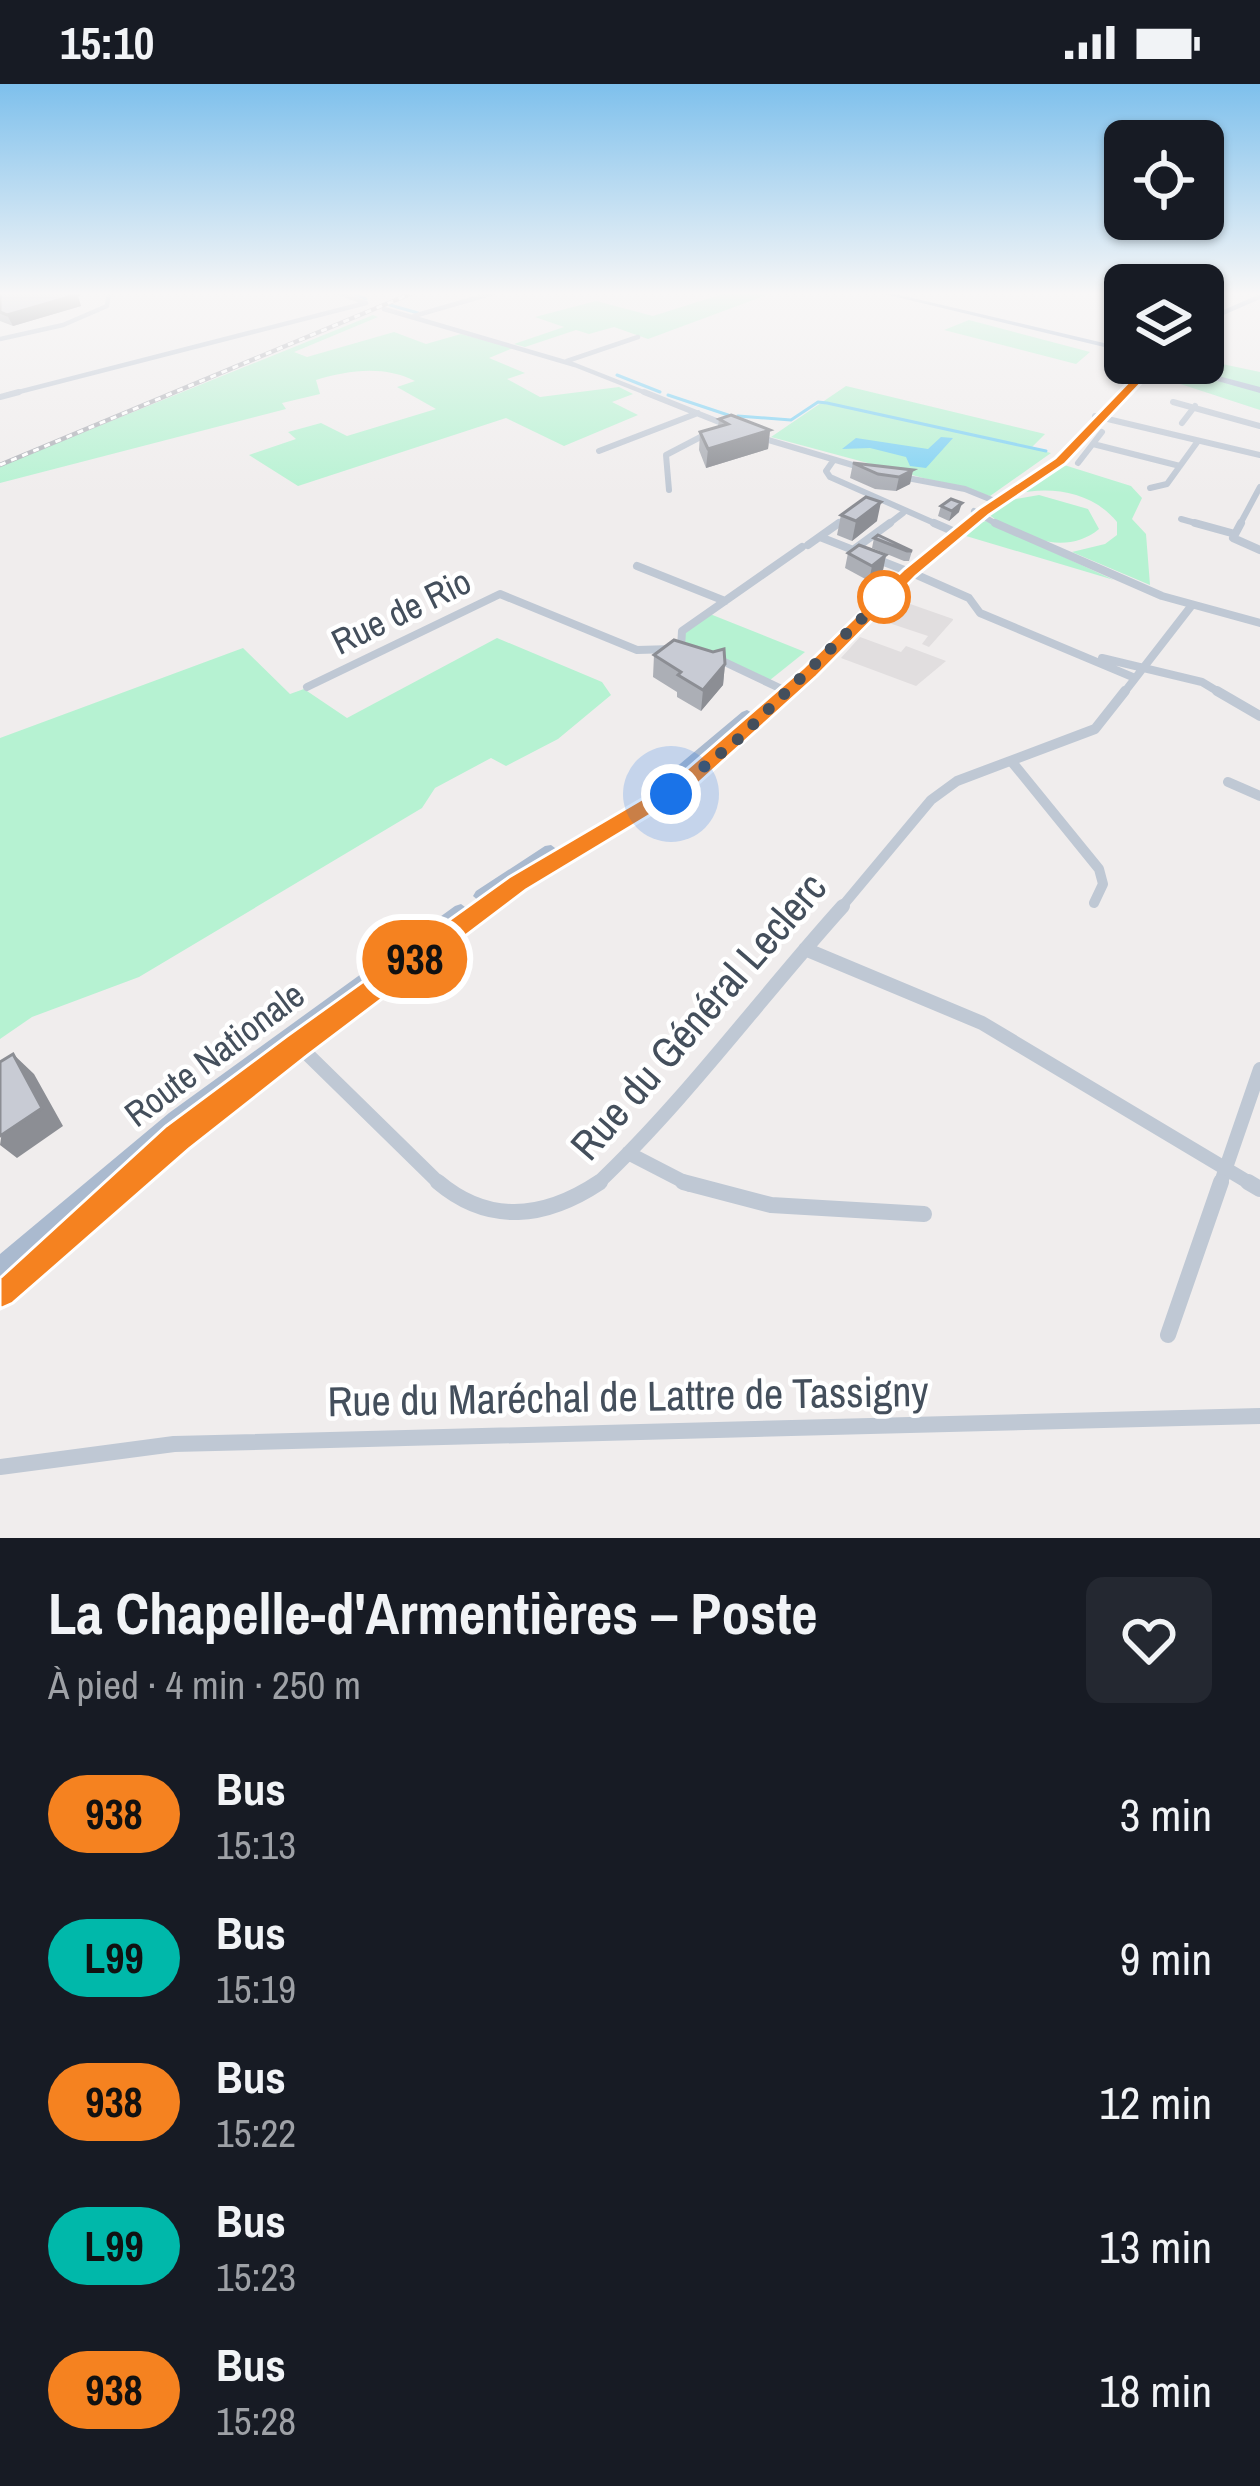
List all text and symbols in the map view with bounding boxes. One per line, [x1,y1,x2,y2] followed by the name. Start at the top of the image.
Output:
[60,12,154,73] text: 15:10
[1104,120,1224,384] map controls
[1104,120,1224,240] button: locate
[1104,264,1224,384] button: layers
[323,557,479,665] street label: Rue de Rio
[859,572,909,622] unlabelled marker
[641,764,701,824] your location
[558,860,838,1172] street label: Rue du Général Leclerc
[346,920,484,998] line badge: 938
[386,931,444,987] text: 938
[114,971,314,1137] street label: Route Nationale
[327,1363,929,1429] street label: Rue du Maréchal de Lattre de Tassigny
[48,1575,818,1652] text: La Chapelle-d'Armentières – Poste
[1086,1577,1212,1703] button: heart
[48,1659,361,1711] text: À pied · 4 min · 250 m
[216,1758,286,1819] text: Bus
[1120,1784,1212,1845] text: 3 min
[85,1786,143,1842] text: 938
[216,1819,296,1871] text: 15:13
[216,1902,286,1963] text: Bus
[1120,1928,1212,1989] text: 9 min
[84,1930,144,1986] text: L99
[216,1963,296,2015] text: 15:19
[216,2046,286,2107] text: Bus
[1099,2072,1212,2133] text: 12 min
[85,2074,143,2130] text: 938
[216,2107,296,2159] text: 15:22
[216,2190,286,2251] text: Bus
[1099,2216,1212,2277] text: 13 min
[84,2218,144,2274] text: L99
[216,2251,296,2303] text: 15:23
[216,2334,286,2395] text: Bus
[1099,2360,1212,2421] text: 18 min
[85,2362,143,2418] text: 938
[216,2395,296,2447] text: 15:28

